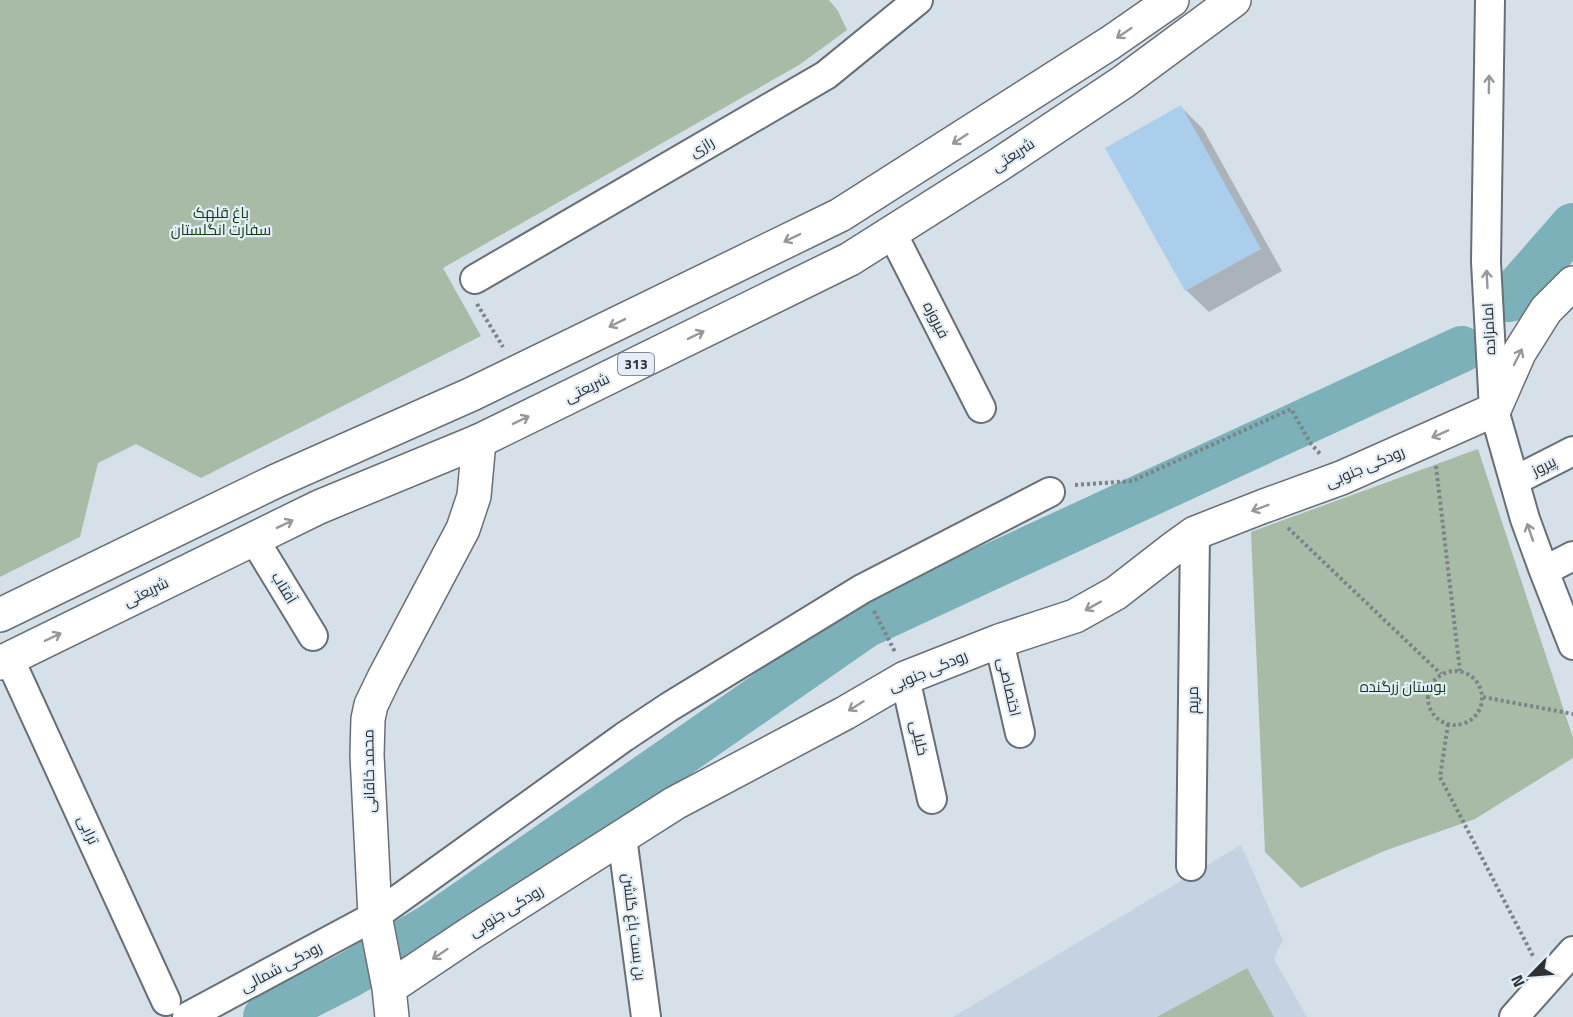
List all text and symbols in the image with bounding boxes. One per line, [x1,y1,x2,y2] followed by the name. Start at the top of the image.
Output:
[1116,27,1132,39] one-way arrow
[1483,75,1494,95] one-way arrow
[685,130,718,163] street label: رازی
[951,132,968,145] one-way arrow
[986,132,1039,177] street label: شریعتی
[171,201,271,241] park label: باغ قلهک سفارت انگلستان
[784,233,802,245] one-way arrow
[1481,270,1492,290] one-way arrow
[917,297,956,342] street label: فیروزه
[1476,302,1501,356] street label: امامزاده
[608,318,626,330] one-way arrow
[686,328,704,340] one-way arrow
[1512,348,1524,366] one-way arrow
[618,353,654,375] road number: 313
[560,367,613,408] street label: شریعتی
[511,414,529,426] one-way arrow
[1432,429,1450,440] one-way arrow
[1322,440,1408,494] street label: رودکی جنوبی
[1527,450,1560,482] street label: پیروز
[1251,503,1270,514] one-way arrow
[275,518,293,530] one-way arrow
[1523,523,1534,542] one-way arrow
[266,567,303,608] street label: آفتاب
[119,571,172,612] street label: شریعتی
[1085,600,1102,612] one-way arrow
[43,631,61,643] one-way arrow
[885,644,971,698] street label: رودکی جنوبی
[992,655,1027,718] street label: اختصاصی
[1360,675,1446,698] park label: بوستان زرگنده
[1181,686,1204,714] street label: مریم
[848,700,865,712] one-way arrow
[904,718,935,758] street label: خلیلی
[356,729,381,813] street label: محمد خاقانی
[72,811,105,848] street label: ترابی
[616,872,652,982] street label: بن بست باغ گلشن
[464,879,547,943] street label: رودکی جنوبی
[236,935,326,998] street label: رودکی شمالی
[1501,945,1561,1005] north arrow
[432,948,449,960] one-way arrow
[1504,971,1531,991] text: N

